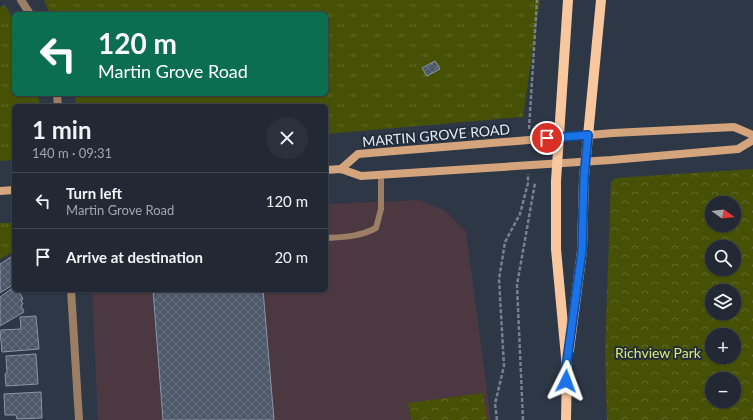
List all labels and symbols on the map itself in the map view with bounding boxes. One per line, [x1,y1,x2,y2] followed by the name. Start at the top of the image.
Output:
[361,120,511,150] street label: MARTIN GROVE ROAD
[530,121,564,155] pin
[705,196,741,232] north arrow
[615,344,702,361] park label: Richview Park
[545,360,587,402] position arrow

